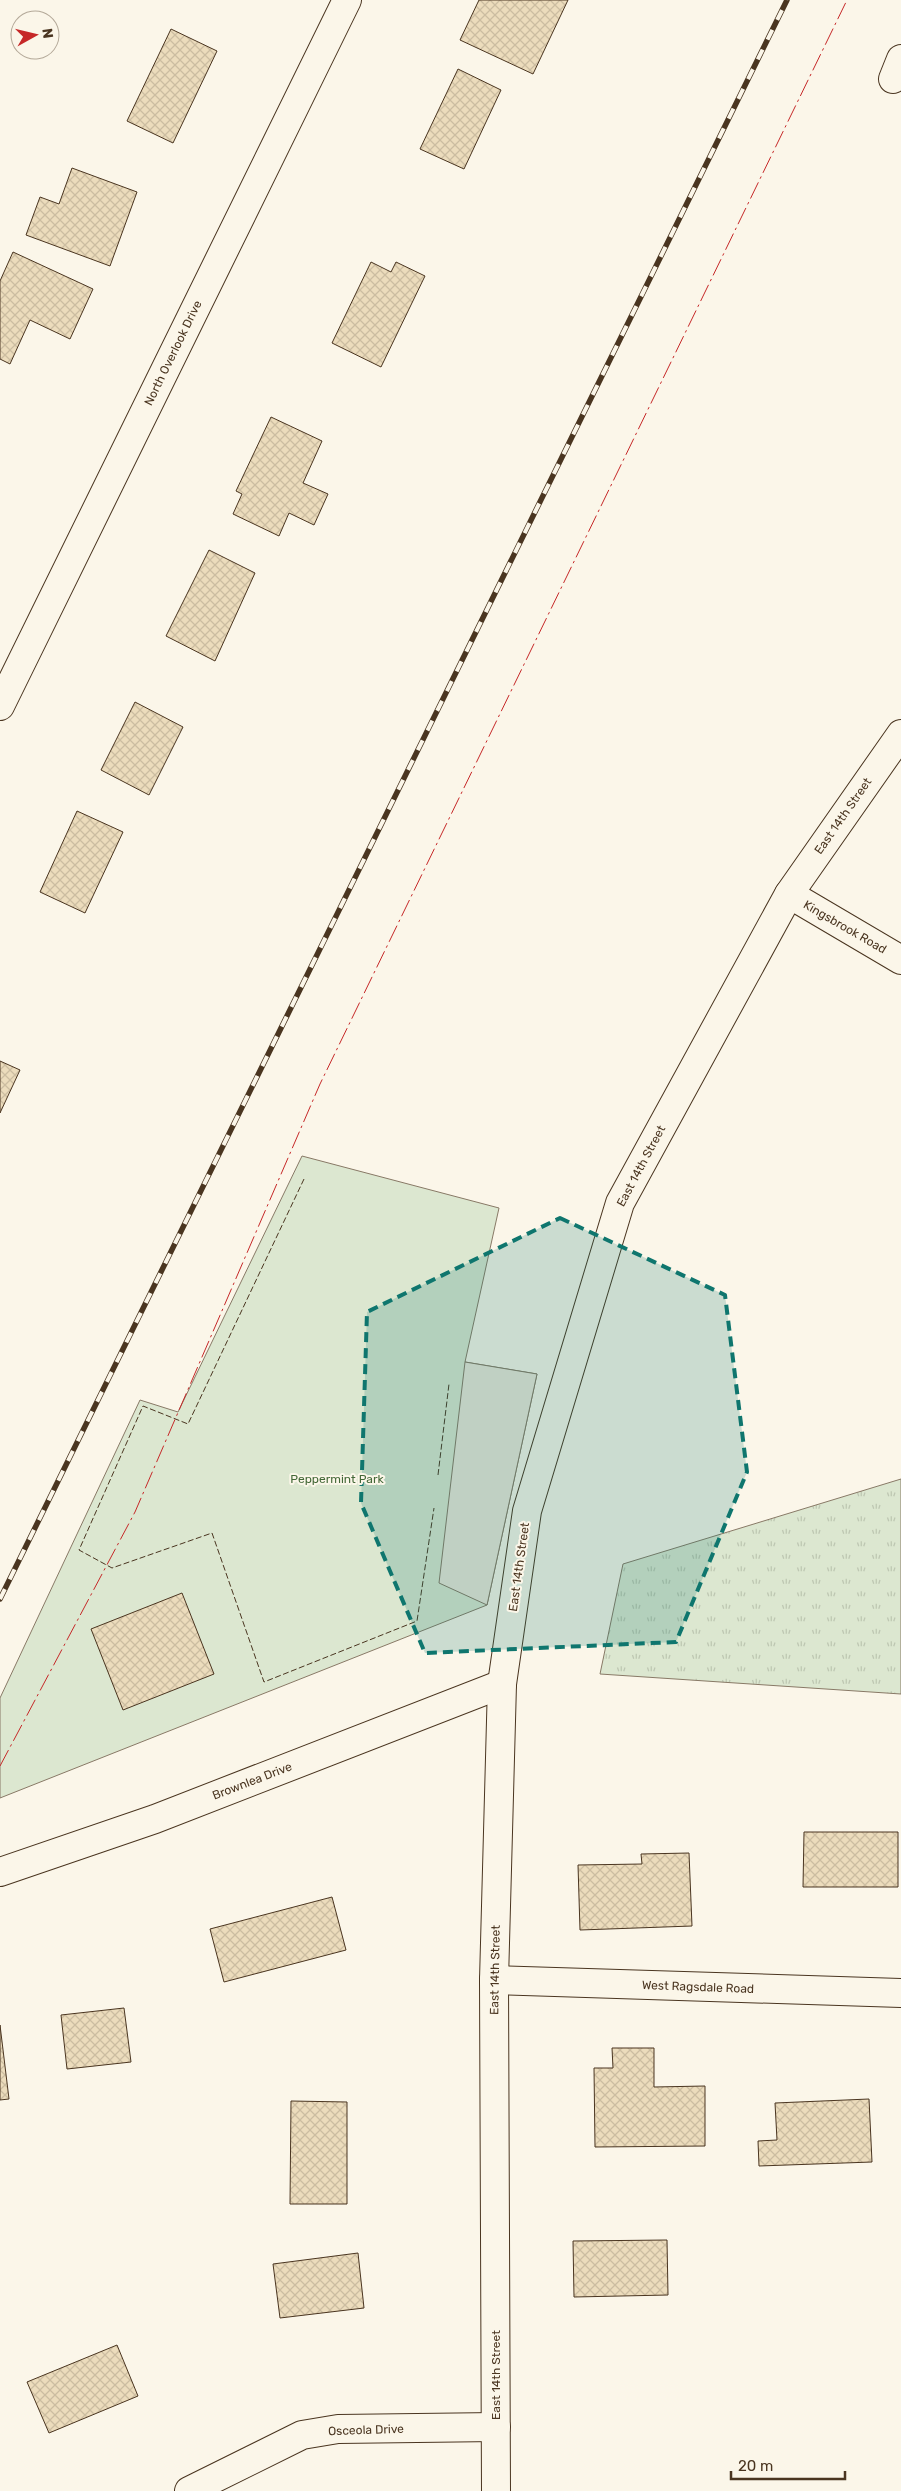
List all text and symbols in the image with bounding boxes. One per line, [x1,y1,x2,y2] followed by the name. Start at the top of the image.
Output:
[10,10,60,60] north arrow
[38,27,56,39] text: N
[141,298,205,408] street label: North Overlook Drive
[811,775,875,857] street label: East 14th Street
[801,898,889,956] street label: Kingsbrook Road
[614,1123,668,1209] street label: East 14th Street
[290,1472,384,1486] park label: Peppermint Park
[506,1521,532,1612] street label: East 14th Street
[210,1759,294,1803] street label: Brownlea Drive
[487,1925,503,2015] street label: East 14th Street
[642,1978,754,1996] street label: West Ragsdale Road
[489,2330,503,2420] street label: East 14th Street
[328,2422,404,2438] street label: Osceola Drive
[731,2448,845,2480] scale bar
[738,2457,773,2475] text: 20 m

